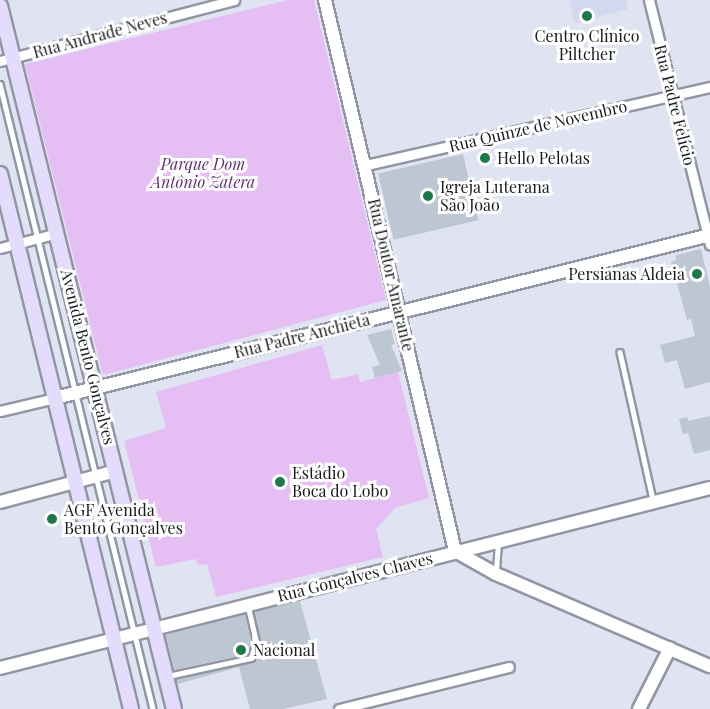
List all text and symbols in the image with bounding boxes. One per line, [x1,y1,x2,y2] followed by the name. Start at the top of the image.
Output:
[578,7,596,25] marker: Centro Clínico Piltcher
[30,8,170,62] street label: Rua Andrade Neves
[535,26,639,64] place label: Centro Clínico Piltcher
[651,42,699,168] street label: Rua Padre Felício
[447,96,629,156] street label: Rua Quinze de Novembro
[497,148,590,168] place label: Hello Pelotas
[478,151,492,165] marker: Hello Pelotas
[151,154,255,192] park label: Parque Dom Antônio Zatera
[440,177,550,215] place label: Igreja Luterana São João
[421,189,435,203] marker: Igreja Luterana São João
[364,196,418,354] street label: Rua Doutor Amarante
[568,264,685,284] place label: Persianas Aldeia
[57,267,119,447] street label: Avenida Bento Gonçalves
[690,267,704,281] marker: Persianas Aldeia
[232,310,372,362] street label: Rua Padre Anchieta
[292,463,388,501] place label: Estádio Boca do Lobo
[273,475,287,489] marker: Estádio Boca do Lobo
[64,500,183,538] place label: AGF Avenida Bento Gonçalves
[45,512,59,526] marker: AGF Avenida Bento Gonçalves
[275,548,435,606] street label: Rua Gonçalves Chaves
[253,640,315,660] place label: Nacional
[234,643,248,657] marker: Nacional

